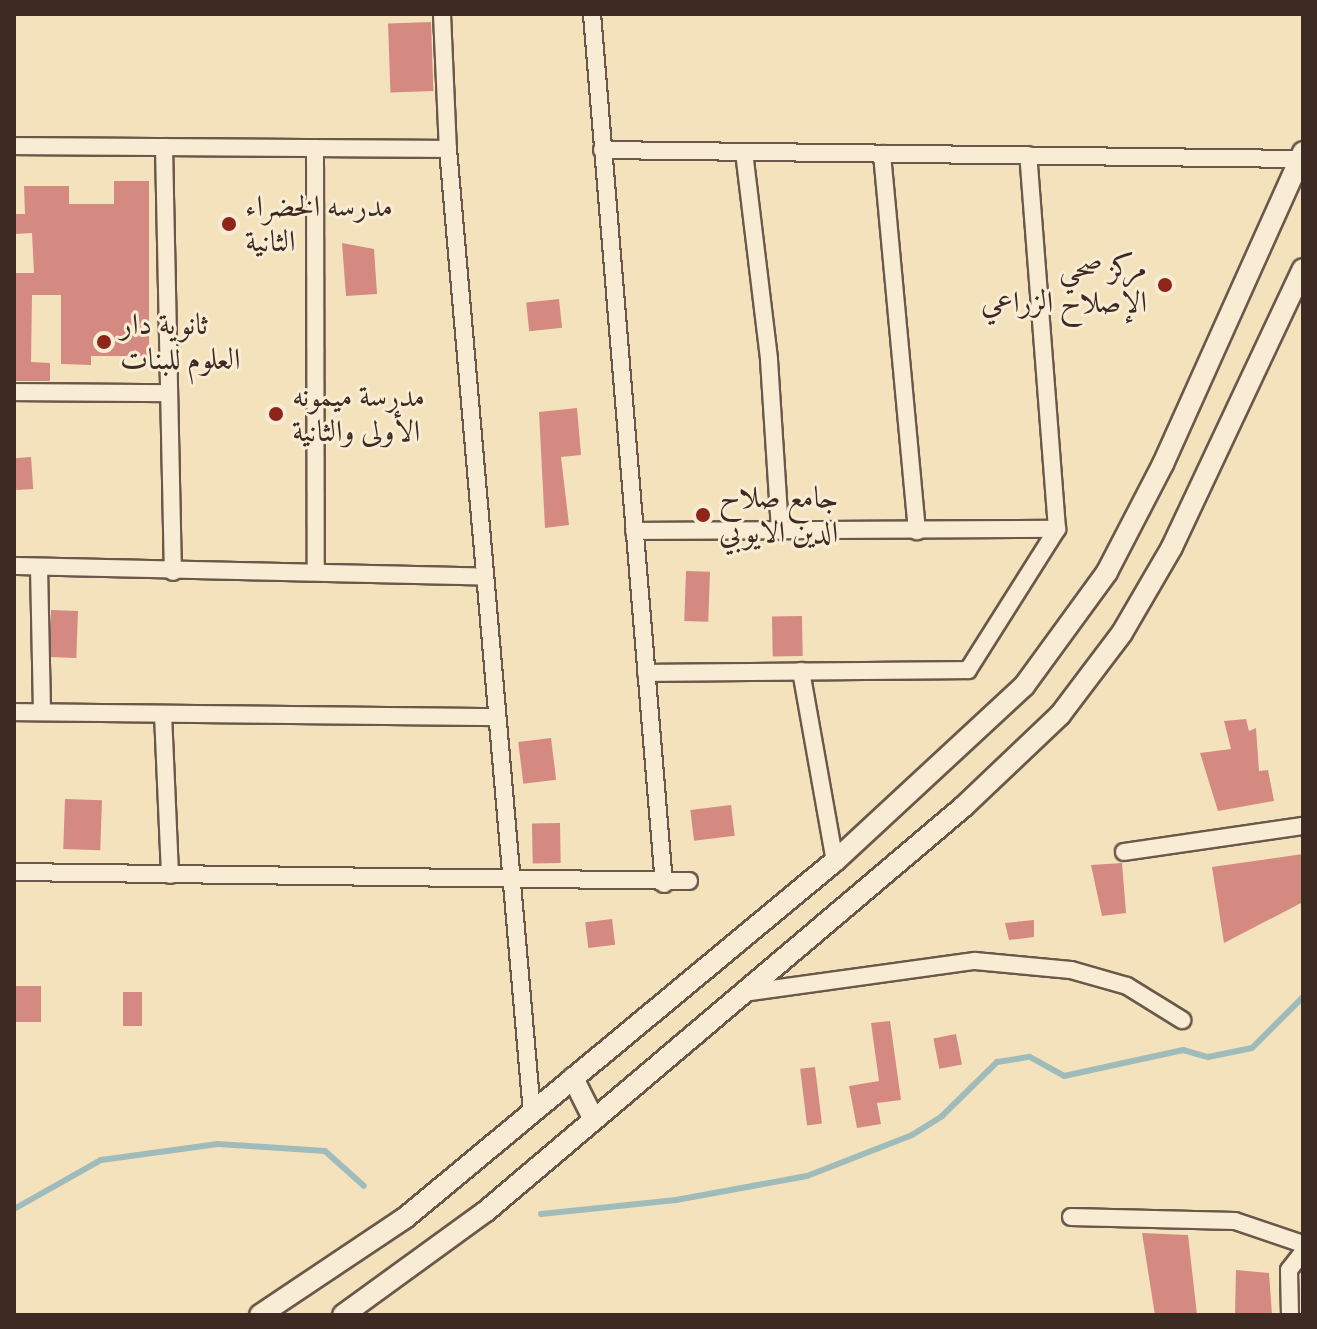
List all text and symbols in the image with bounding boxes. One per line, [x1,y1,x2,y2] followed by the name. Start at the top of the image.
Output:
[245,189,393,260] place label: مدرسه الخضراء الثانية
[220,215,238,233] marker: مدرسه الخضراء الثانية
[981,250,1147,320] place label: مركز صحي الإصلاح الزراعي
[1154,274,1176,296] marker: مركز صحي الإصلاح الزراعي
[120,307,241,378] place label: ثانوية دار العلوم للبنات
[95,333,113,351] marker: ثانوية دار العلوم للبنات
[292,379,425,450] place label: مدرسة ميمونه الأولى والثانية
[267,405,285,423] marker: مدرسة ميمونه الأولى والثانية
[719,480,838,550] place label: جامع صلاح الدين الايوبي
[694,506,712,524] marker: جامع صلاح الدين الايوبي

